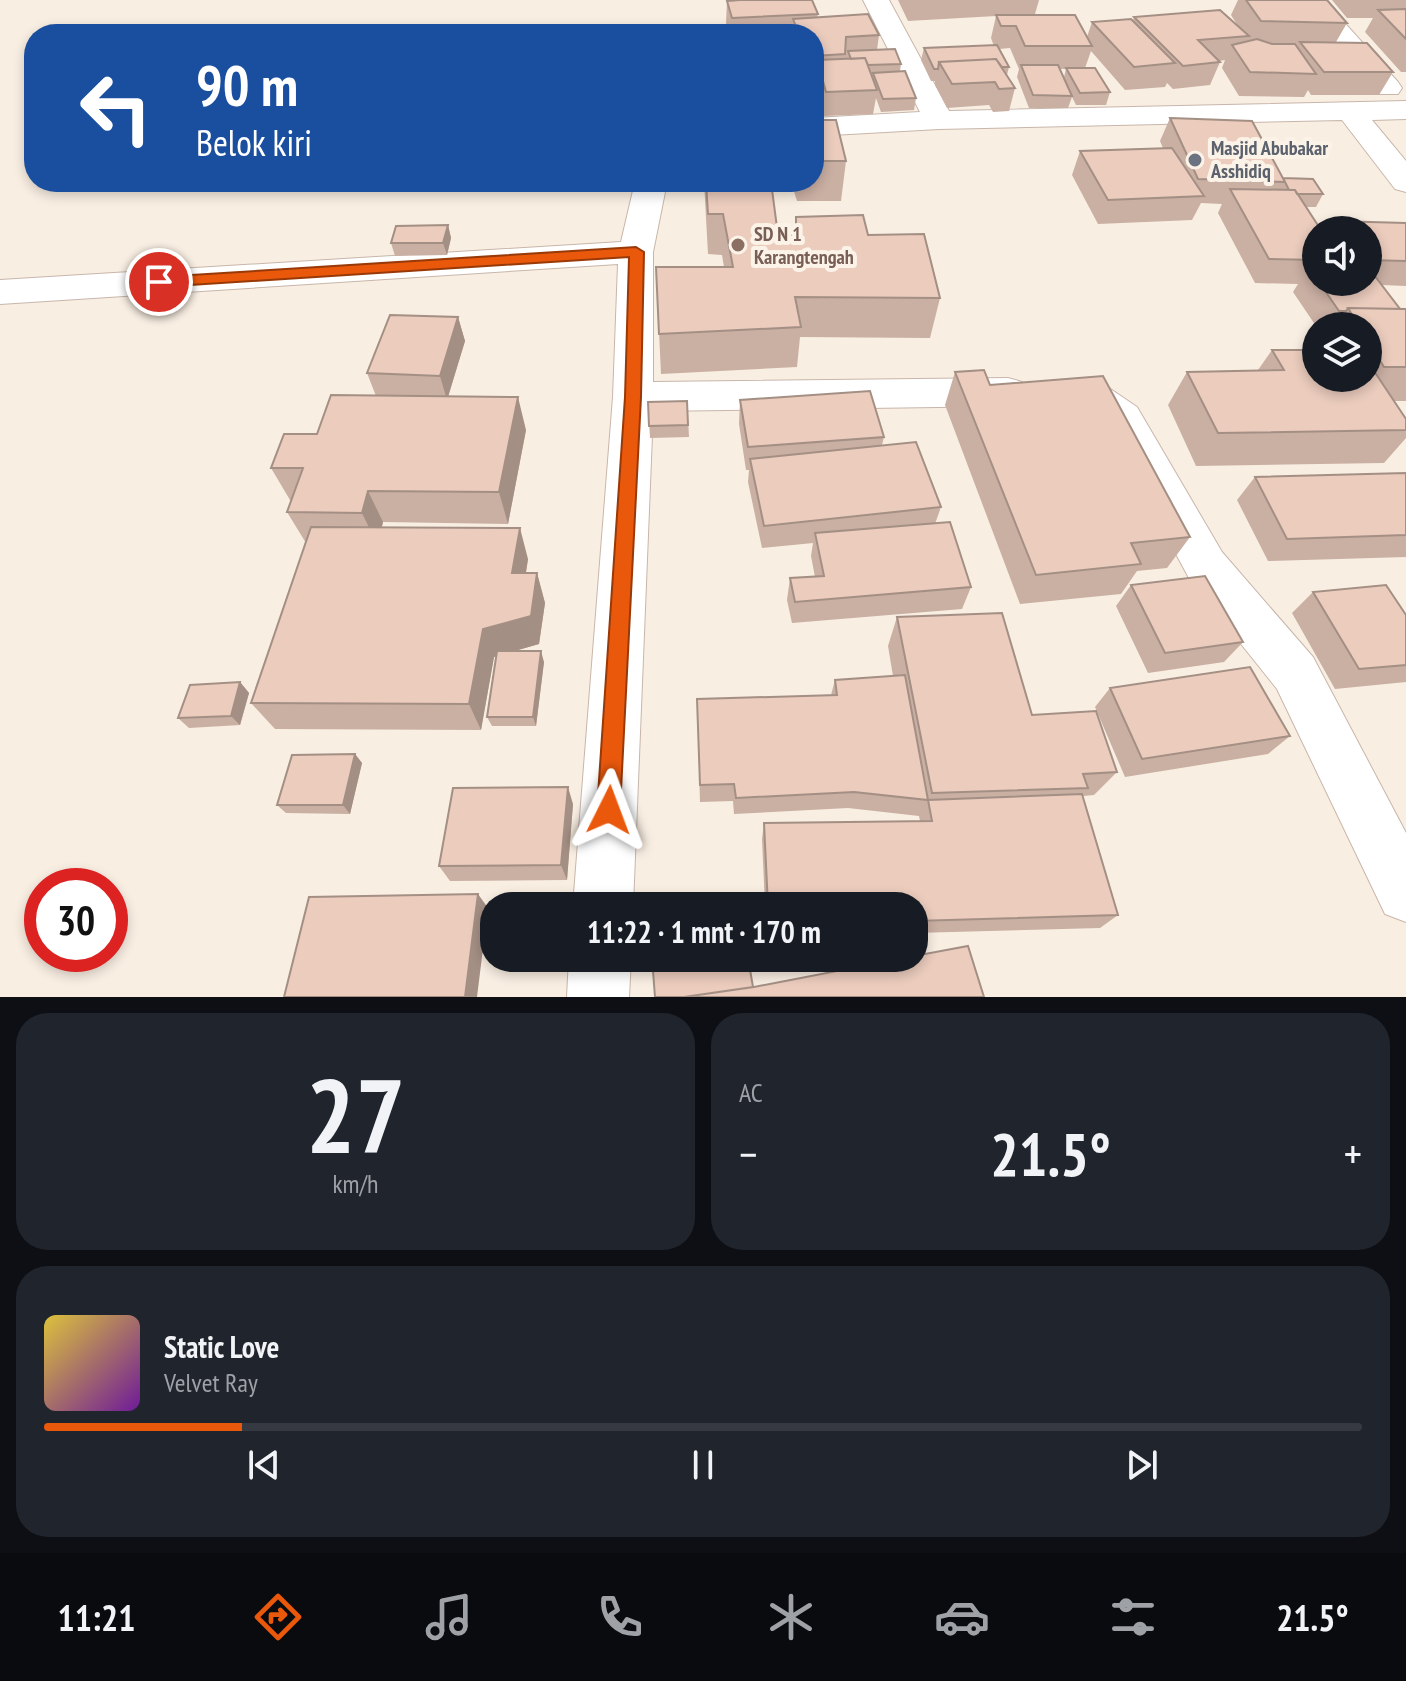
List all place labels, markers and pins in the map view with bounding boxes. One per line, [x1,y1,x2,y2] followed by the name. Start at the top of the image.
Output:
[1210,135,1328,184] place label: Masjid Abubakar Asshidiq
[1186,151,1204,169] marker: Masjid Abubakar Asshidiq
[754,221,854,270] place label: SD N 1 Karangtengah
[729,236,747,254] marker: SD N 1 Karangtengah
[125,248,193,316] pin

